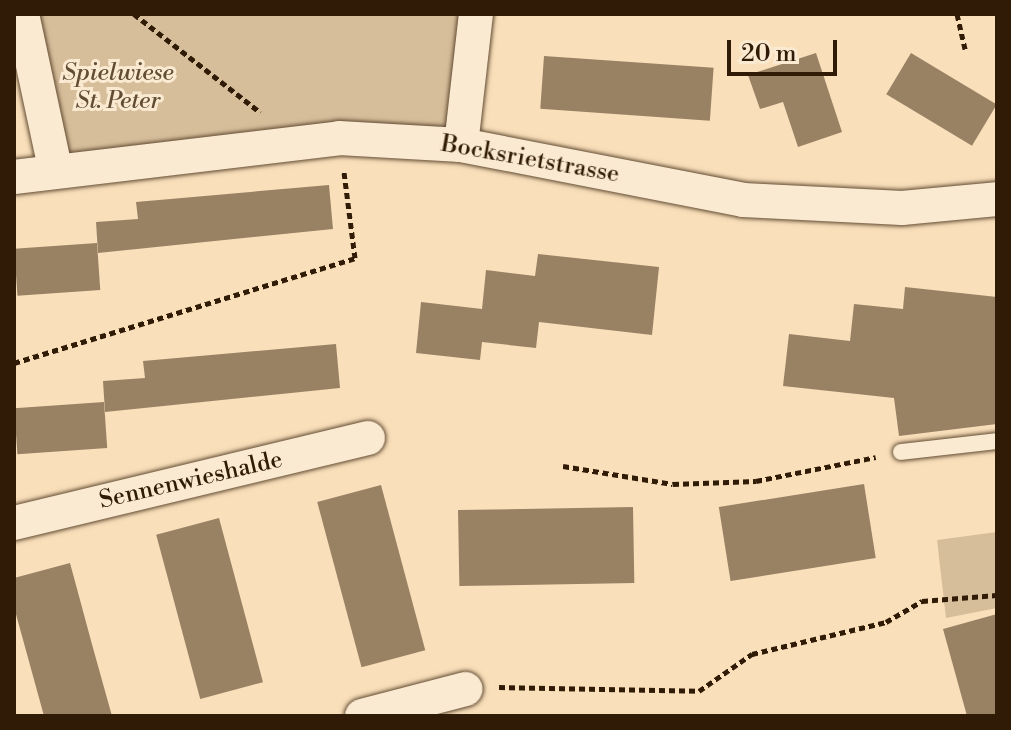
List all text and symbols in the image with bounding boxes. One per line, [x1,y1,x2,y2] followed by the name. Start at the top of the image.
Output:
[731,24,841,74] scale bar
[741,39,797,69] text: 20 m
[62,60,174,116] park label: Spielwiese St. Peter
[439,130,621,190] street label: Bocksrietstrasse
[97,446,285,516] street label: Sennenwieshalde

